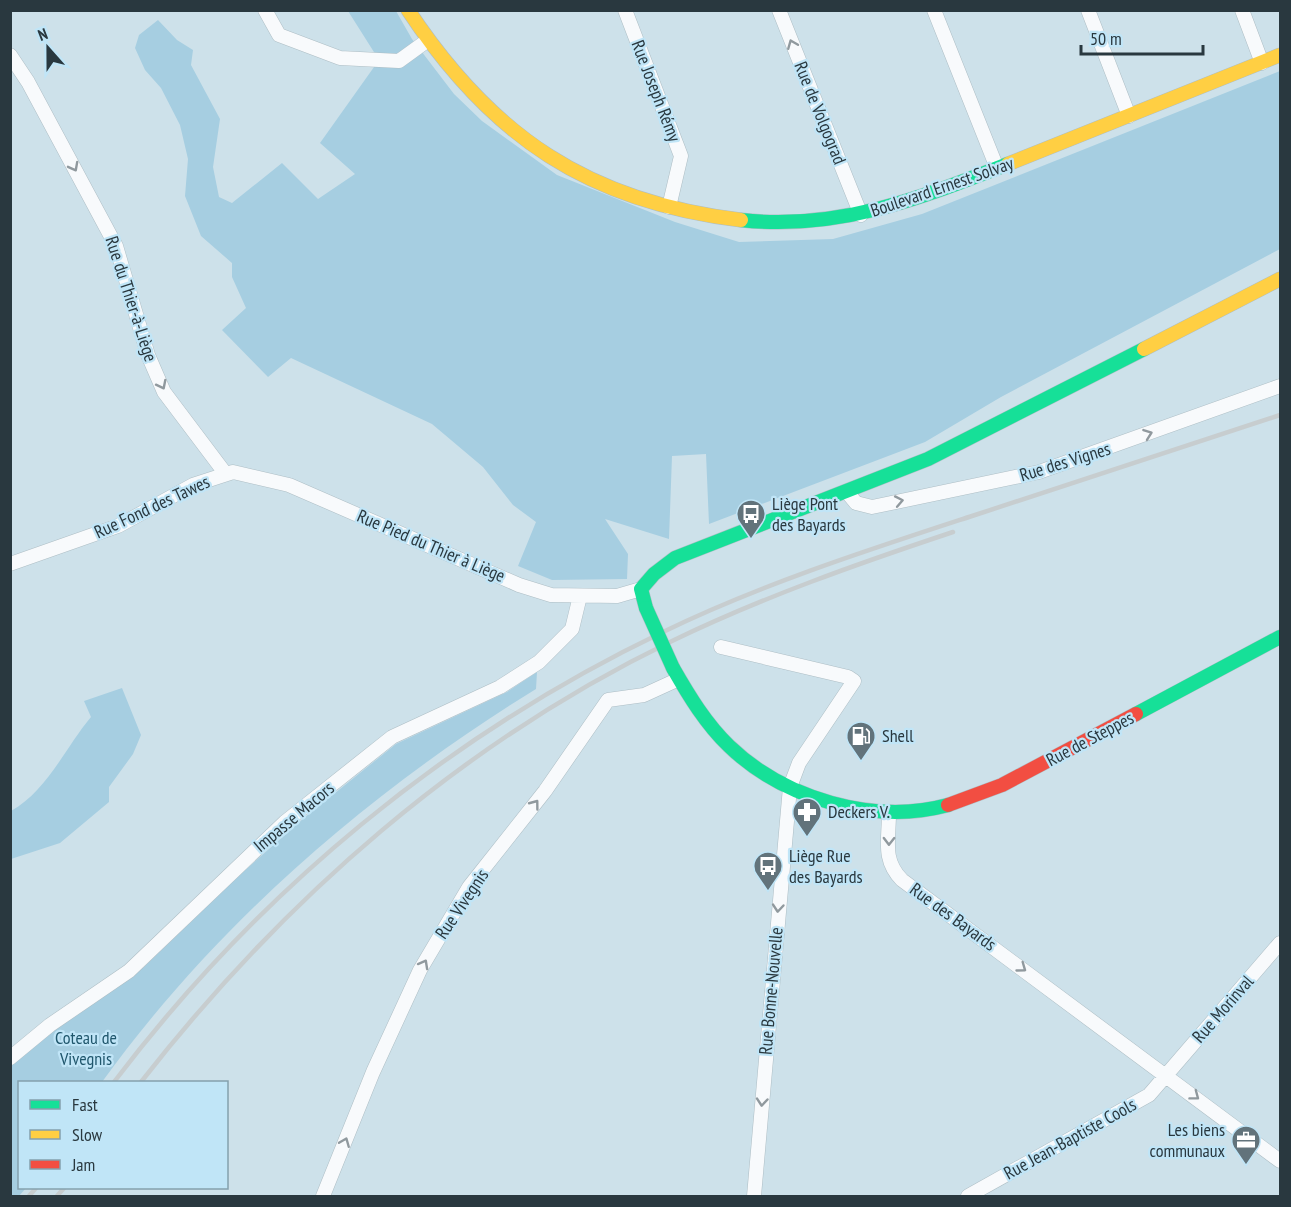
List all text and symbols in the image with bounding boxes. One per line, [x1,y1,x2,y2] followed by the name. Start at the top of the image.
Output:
[18,18,78,78] north arrow
[1081,18,1202,56] scale bar
[35,23,50,45] text: N
[1090,27,1122,50] text: 50 m
[627,37,686,145] street label: Rue Joseph Rémy
[787,39,799,50] one-way arrow
[789,58,852,168] street label: Rue de Volgograd
[867,151,1017,222] street label: Boulevard Ernest Solvay
[66,161,78,172] one-way arrow
[100,233,163,364] street label: Rue du Thier-à-Liège
[154,379,166,390] one-way arrow
[1142,429,1153,442] one-way arrow
[1017,437,1113,486] street label: Rue des Vignes
[90,470,213,543] street label: Rue Fond des Tawes
[772,492,846,536] place label: Liège Pont des Bayards
[894,495,904,508] one-way arrow
[735,498,767,540] bus stop icon: Liège Pont des Bayards
[354,504,509,587] street label: Rue Pied du Thier à Liège
[1042,706,1137,771] street label: Rue de Steppes
[845,720,877,762] fuel station icon: Shell
[882,724,914,747] place label: Shell
[249,776,339,857] street label: Impasse Macors
[791,796,823,838] pharmacy icon: Deckers V.
[528,800,539,811] one-way arrow
[828,800,890,823] place label: Deckers V.
[883,837,895,846] one-way arrow
[789,844,863,888] place label: Liège Rue des Bayards
[752,850,784,892] bus stop icon: Liège Rue des Bayards
[430,864,493,943] street label: Rue Vivegnis
[906,878,1001,956] street label: Rue des Bayards
[772,903,785,912] one-way arrow
[753,926,788,1056] street label: Rue Bonne-Nouvelle
[417,960,428,970] one-way arrow
[1015,960,1026,971] one-way arrow
[1187,970,1259,1047] street label: Rue Morinval
[55,1026,117,1070] park label: Coteau de Vivegnis
[18,1081,228,1189] legend
[1189,1089,1200,1100] one-way arrow
[72,1093,98,1116] text: Fast
[1000,1093,1140,1184] street label: Rue Jean-Baptiste Cools
[756,1097,769,1106] one-way arrow
[1150,1118,1226,1162] place label: Les biens communaux
[72,1123,103,1146] text: Slow
[1230,1124,1262,1166] office icon: Les biens communaux
[338,1138,350,1149] one-way arrow
[71,1153,95,1176] text: Jam

